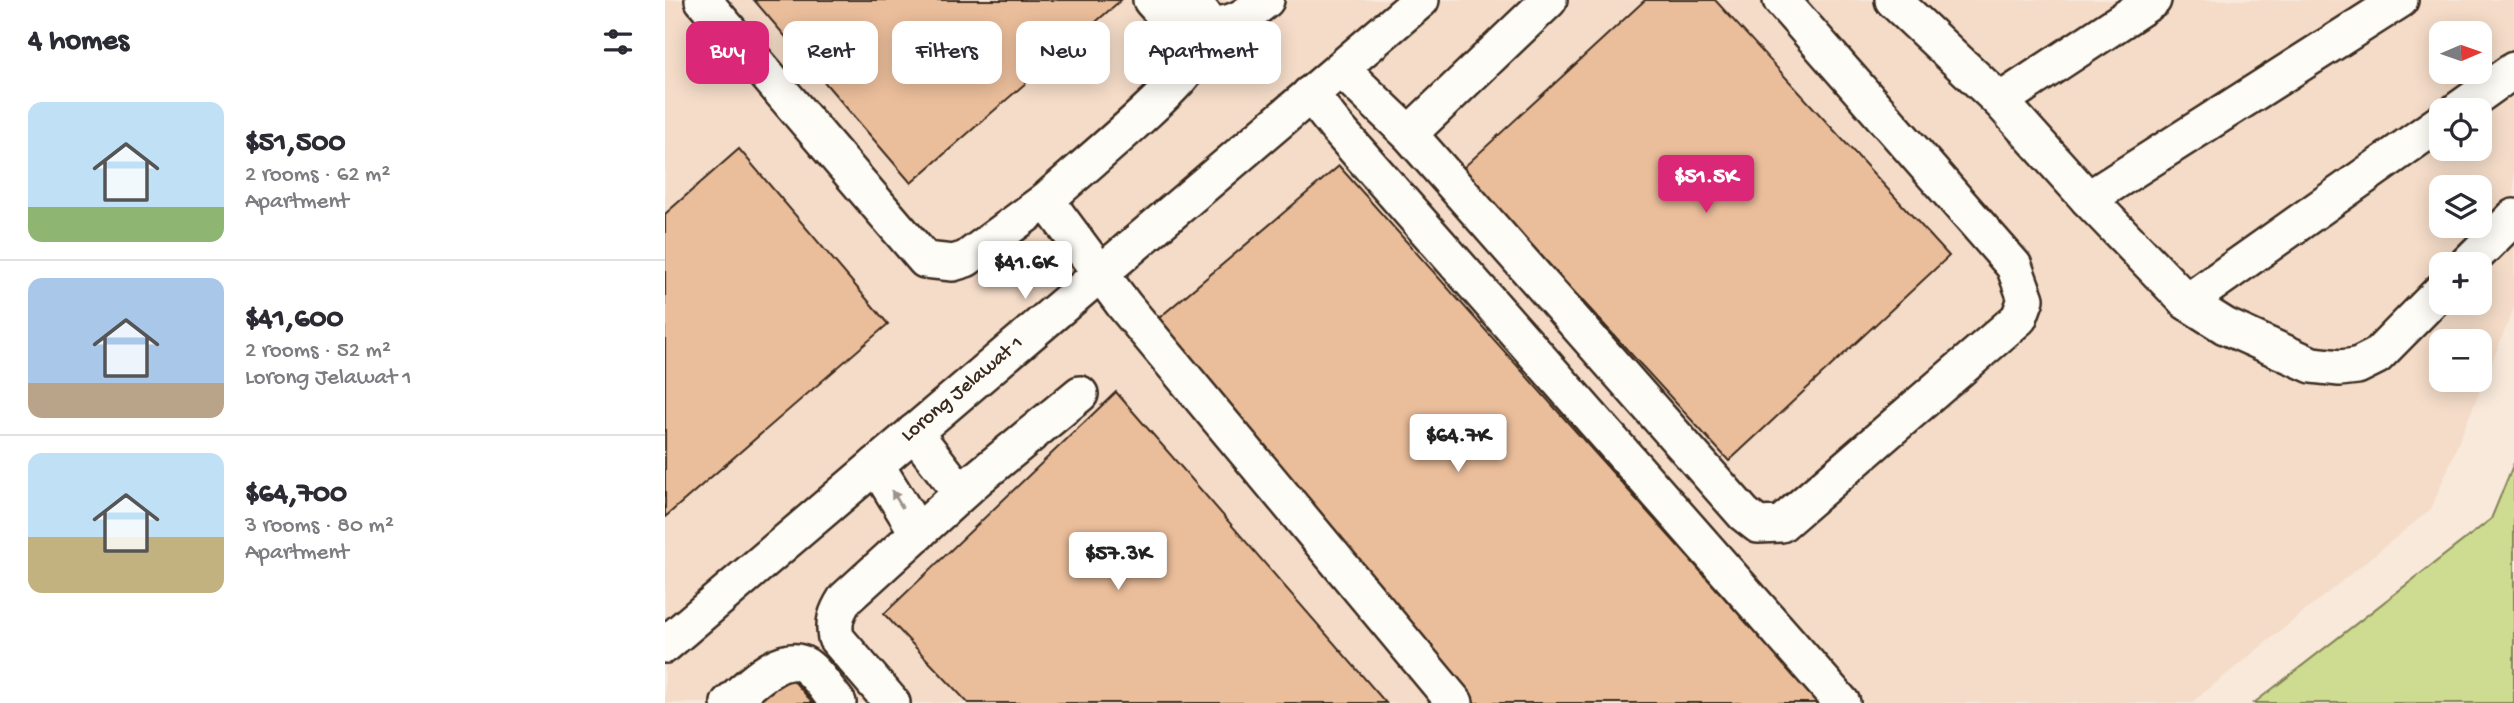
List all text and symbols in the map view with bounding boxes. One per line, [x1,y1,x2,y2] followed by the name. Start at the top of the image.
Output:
[686,21,769,84] chip: Buy
[783,21,878,84] chip: Rent
[892,21,1002,84] chip: Filters
[1016,21,1110,84] chip: New
[1124,21,1281,84] chip: Apartment
[2429,21,2492,84] north arrow
[2429,21,2492,392] map controls
[599,23,637,61] icon: filters
[28,25,129,60] text: 4 homes
[2429,98,2492,161] button: locate
[245,127,346,162] text: $51,500
[84,130,168,214] icon: home
[1649,156,1763,215] pin: $51.5K
[245,162,390,189] text: 2 rooms · 62 m²
[1674,164,1738,191] text: $51.5K
[2429,175,2492,238] button: layers
[245,189,349,216] text: Apartment
[968,242,1082,301] pin: $41.6K
[994,250,1056,277] text: $41.6K
[2429,252,2492,315] button: +
[245,303,343,338] text: $41,600
[84,306,168,390] icon: home
[2429,329,2492,392] button: −
[897,332,1029,448] street label: Lorong Jelawat 1
[245,338,391,365] text: 2 rooms · 52 m²
[245,365,412,392] text: Lorong Jelawat 1
[1401,414,1515,474] pin: $64.7K
[1426,423,1490,450] text: $64.7K
[245,478,347,513] text: $64,700
[84,481,168,565] icon: home
[890,489,903,509] one-way arrow
[245,513,394,540] text: 3 rooms · 80 m²
[1061,532,1175,592] pin: $57.3K
[245,540,349,567] text: Apartment
[1085,541,1151,568] text: $57.3K

